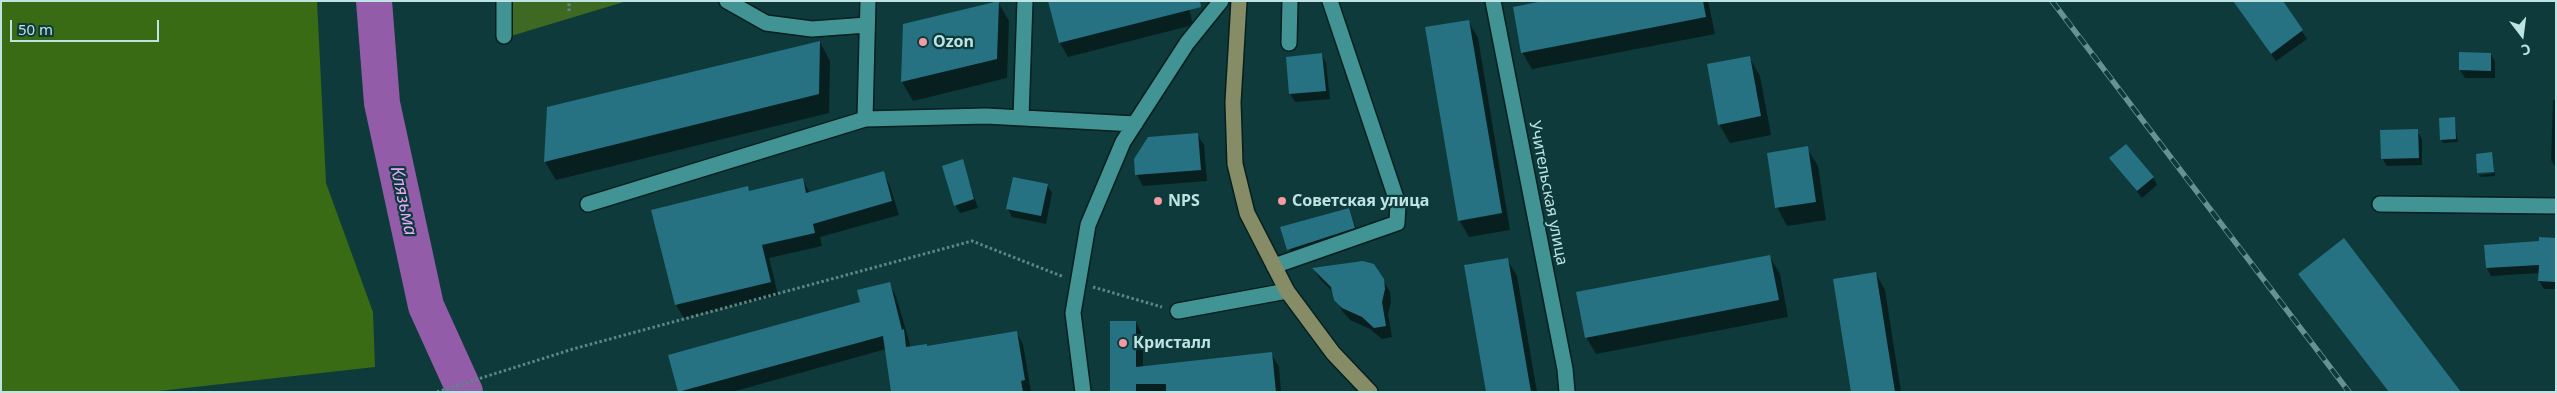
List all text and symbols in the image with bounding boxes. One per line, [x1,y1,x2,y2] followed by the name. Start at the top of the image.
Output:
[12,10,161,42] scale bar
[2497,10,2547,60] north arrow
[18,19,53,39] text: 50 m
[933,32,974,52] place label: Ozon
[917,36,929,48] marker: Ozon
[2519,40,2533,60] text: С
[1525,119,1571,267] street label: Учительская улица
[385,164,421,238] water label: Клязьма
[1168,191,1200,211] place label: NPS
[1292,191,1429,211] place label: Советская улица
[1152,195,1164,207] marker: NPS
[1276,195,1288,207] marker: Советская улица
[1133,333,1211,353] place label: Кристалл
[1117,337,1129,349] marker: Кристалл

